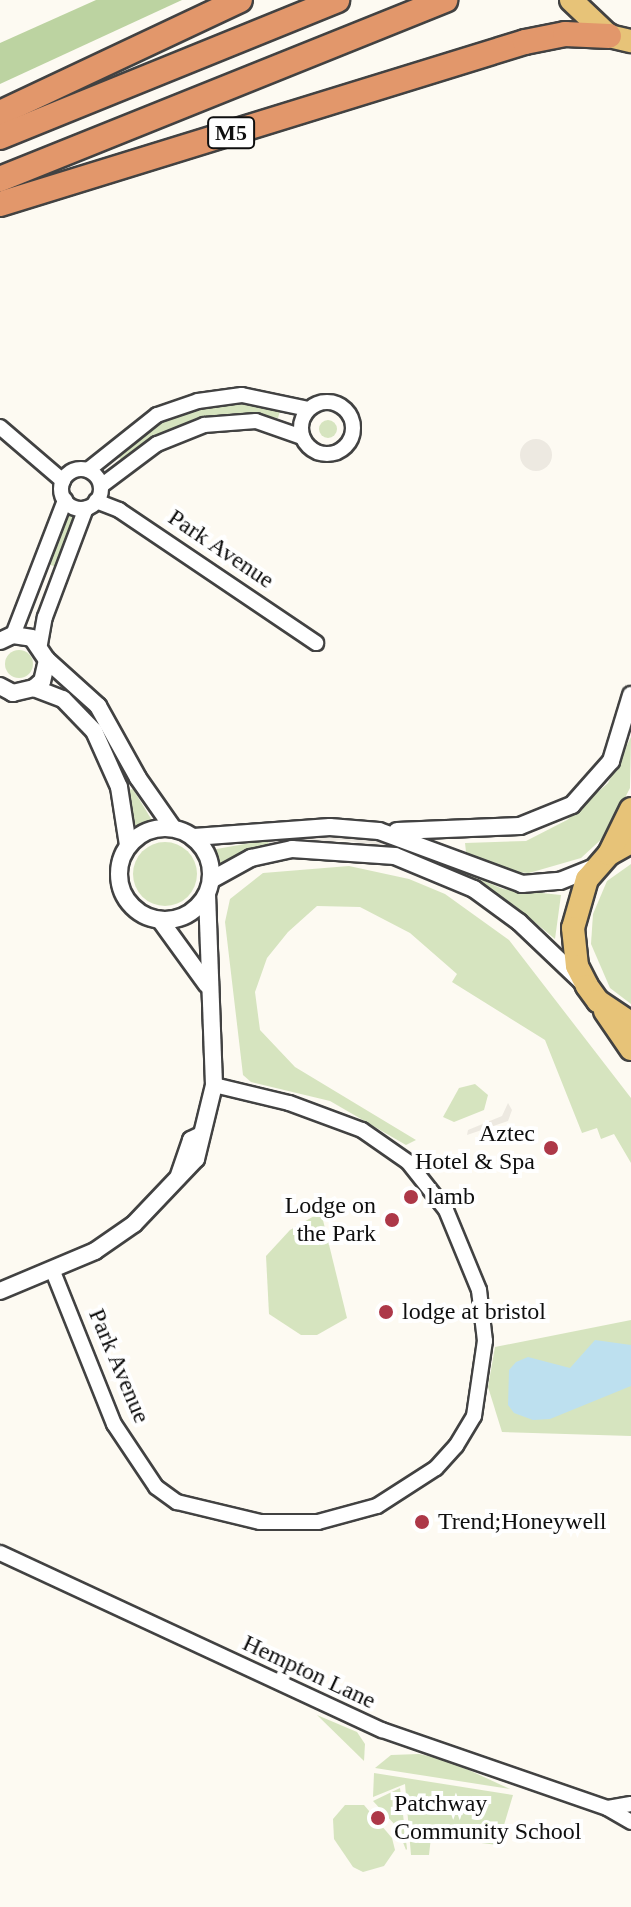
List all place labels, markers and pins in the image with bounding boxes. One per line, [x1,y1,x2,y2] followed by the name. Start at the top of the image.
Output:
[415,1120,535,1176] place label: Aztec Hotel & Spa
[542,1139,560,1157] marker: Aztec Hotel & Spa
[427,1183,475,1211] place label: lamb
[402,1188,420,1206] marker: lamb
[285,1192,376,1248] place label: Lodge on the Park
[383,1211,401,1229] marker: Lodge on the Park
[402,1298,546,1326] place label: lodge at bristol
[377,1303,395,1321] marker: lodge at bristol
[438,1508,606,1536] place label: Trend;Honeywell
[413,1513,431,1531] marker: Trend;Honeywell
[394,1790,581,1846] place label: Patchway Community School
[369,1809,387,1827] marker: Patchway Community School

